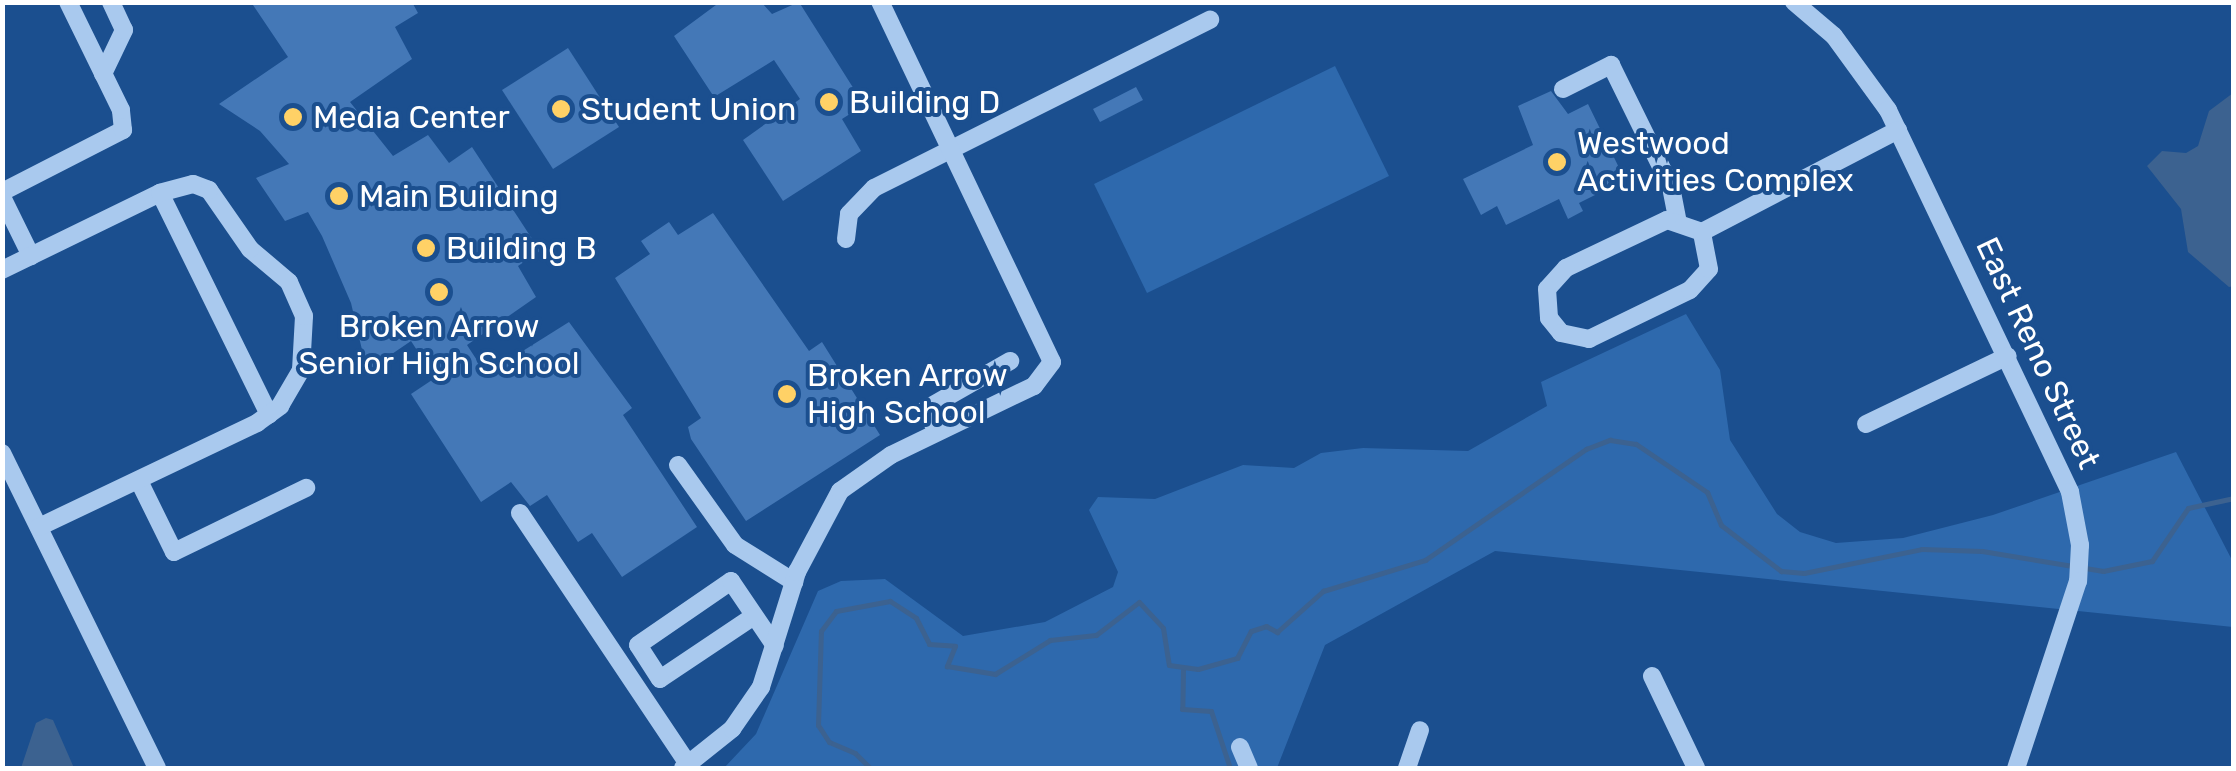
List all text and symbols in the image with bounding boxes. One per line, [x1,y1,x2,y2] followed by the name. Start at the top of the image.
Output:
[849,83,1000,121] place label: Building D
[581,90,796,128] place label: Student Union
[818,91,840,113] marker: Building D
[313,98,510,136] place label: Media Center
[550,98,572,120] marker: Student Union
[282,106,304,128] marker: Media Center
[1577,125,1854,200] place label: Westwood Activities Complex
[1546,151,1568,173] marker: Westwood Activities Complex
[359,177,558,215] place label: Main Building
[328,185,350,207] marker: Main Building
[446,229,597,267] place label: Building B
[1968,231,2108,475] street label: East Reno Street
[415,237,437,259] marker: Building B
[428,281,450,303] marker: Broken Arrow Senior High School
[298,308,580,383] place label: Broken Arrow Senior High School
[807,357,1009,432] place label: Broken Arrow High School
[776,383,798,405] marker: Broken Arrow High School

